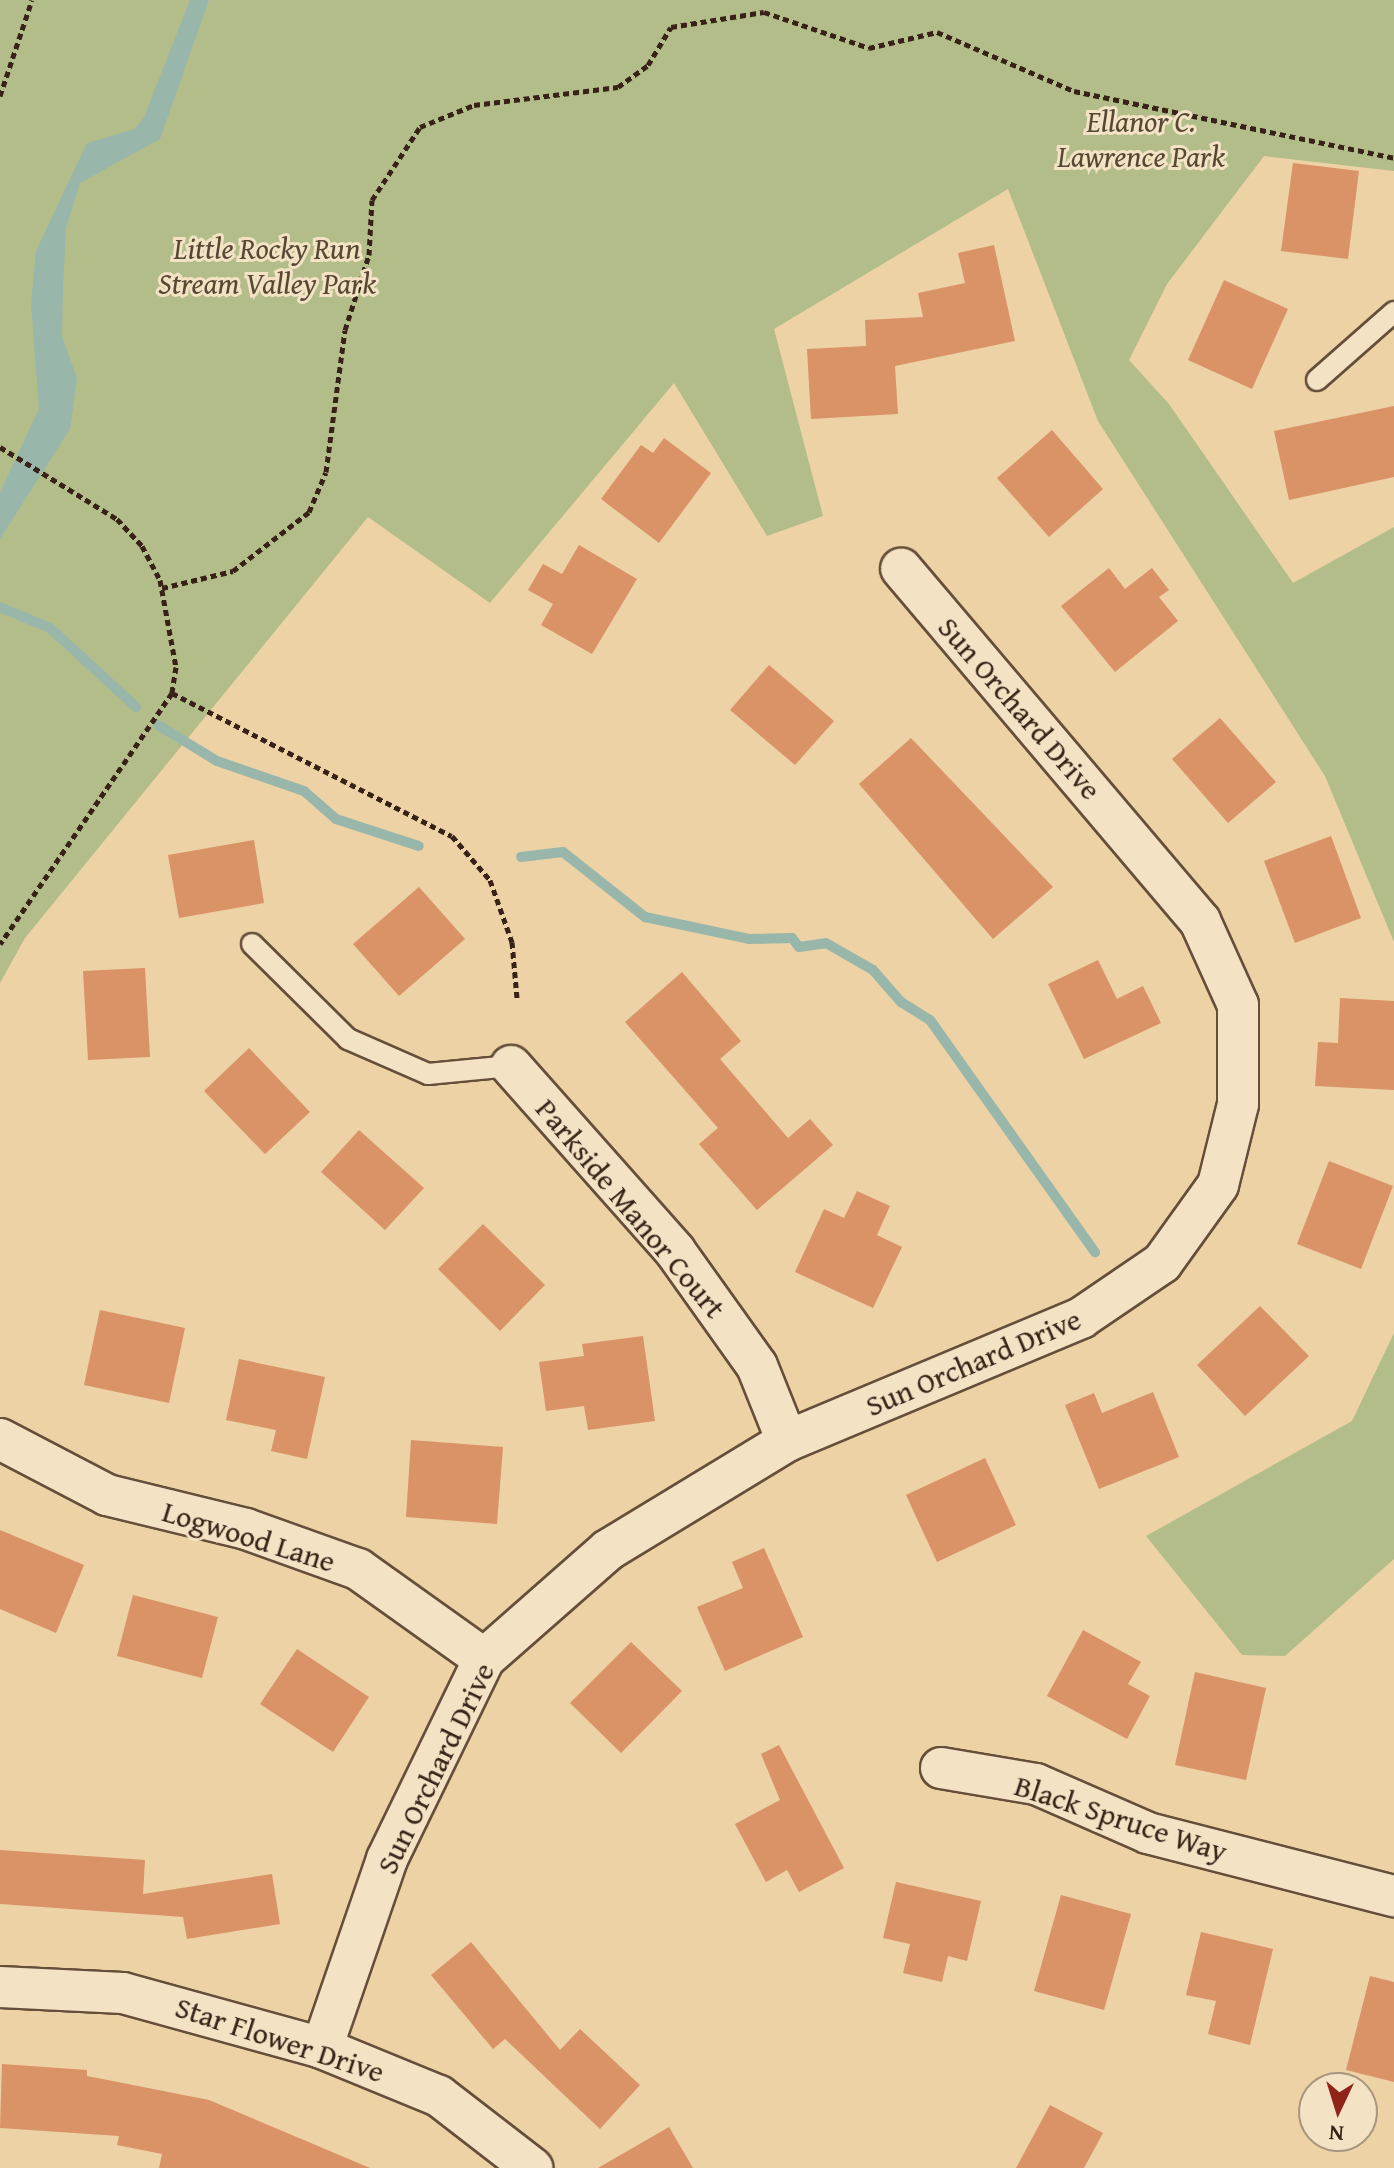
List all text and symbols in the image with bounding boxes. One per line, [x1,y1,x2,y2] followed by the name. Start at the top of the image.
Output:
[1057,103,1225,174] park label: Ellanor C. Lawrence Park
[158,230,376,300] park label: Little Rocky Run Stream Valley Park
[931,609,1109,807] street label: Sun Orchard Drive
[529,1091,733,1325] street label: Parkside Manor Court
[860,1300,1086,1424] street label: Sun Orchard Drive
[158,1493,340,1579] street label: Logwood Lane
[368,1657,502,1879] street label: Sun Orchard Drive
[1010,1767,1232,1869] street label: Black Spruce Way
[171,1988,389,2090] street label: Star Flower Drive
[1298,2072,1378,2152] north arrow
[1328,2117,1345,2150] text: N

